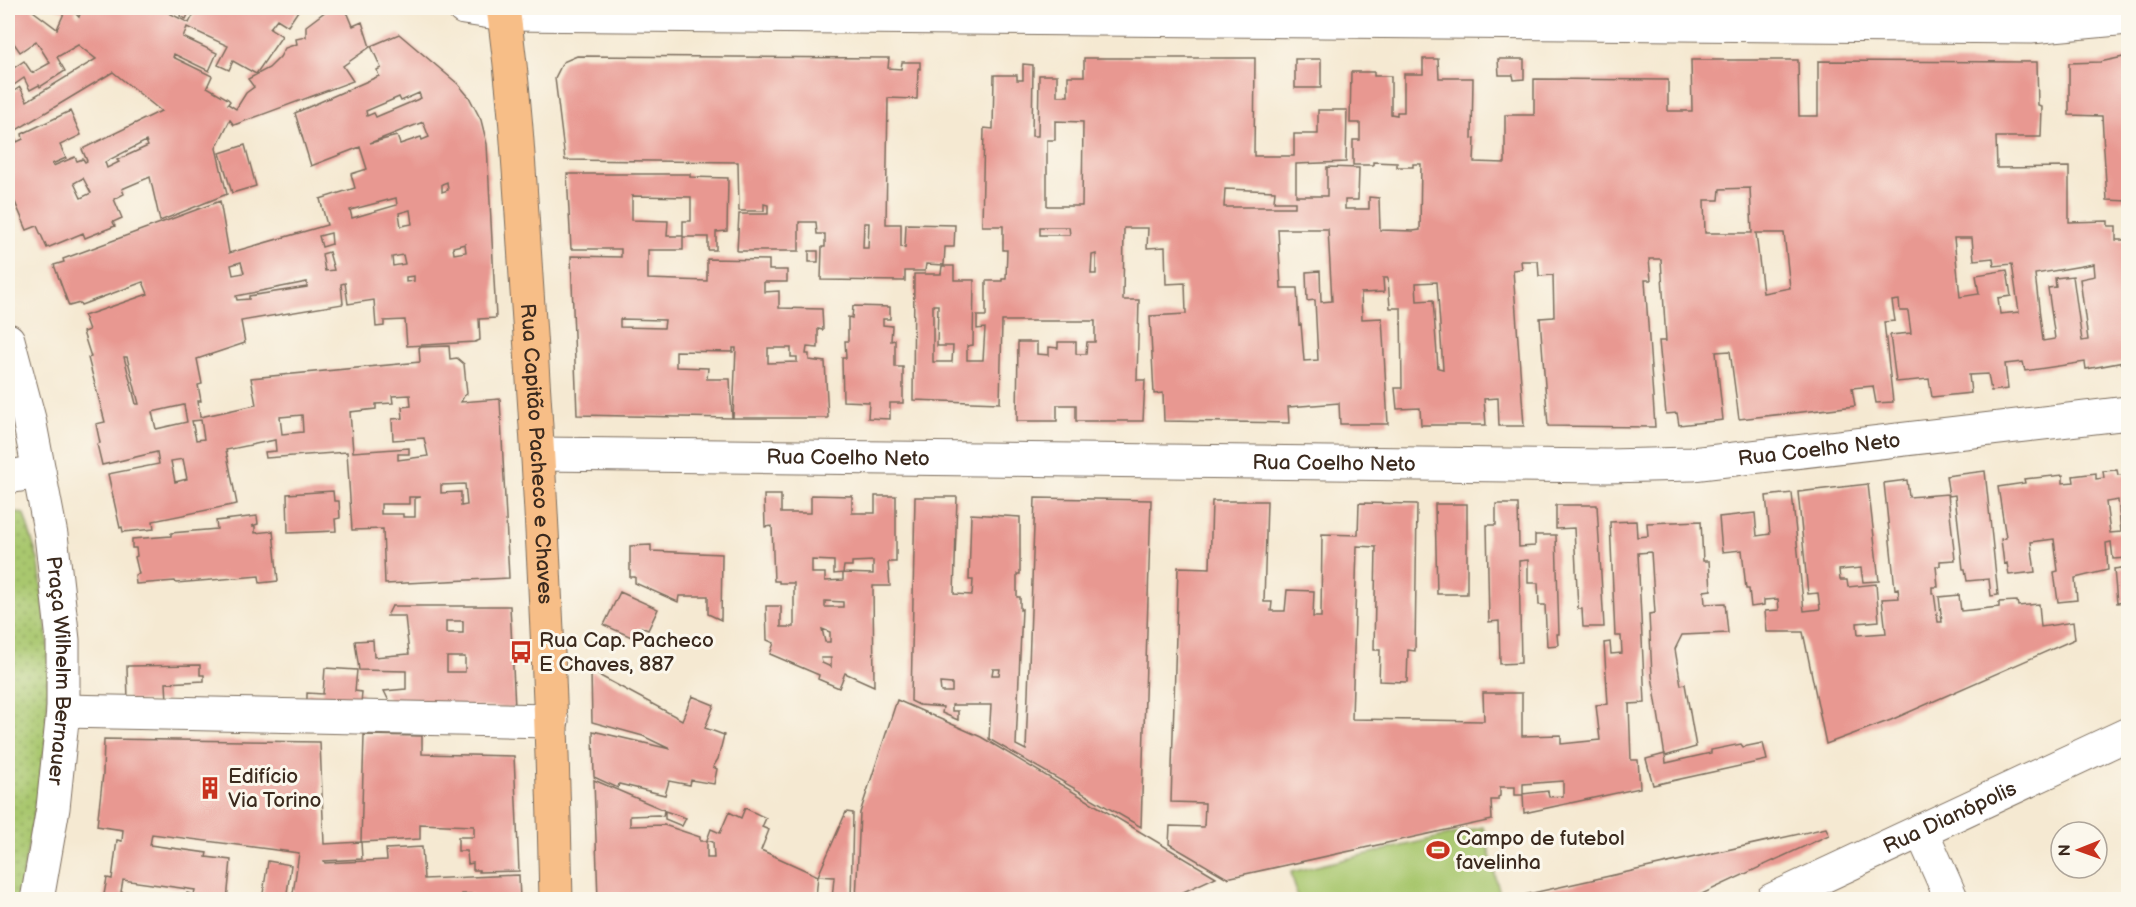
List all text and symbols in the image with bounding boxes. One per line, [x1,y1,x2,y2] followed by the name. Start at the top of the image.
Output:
[515,302,558,605] street label: Rua Capitão Pacheco e Chaves
[1736,427,1902,471] street label: Rua Coelho Neto
[766,444,930,471] street label: Rua Coelho Neto
[1252,450,1416,476] street label: Rua Coelho Neto
[41,555,76,787] street label: Praça Wilhelm Bernauer
[539,628,714,677] place label: Rua Cap. Pacheco E Chaves, 887
[508,639,534,665] bus stop icon: Rua Cap. Pacheco E Chaves, 887
[228,764,322,813] place label: Edifício Via Torino
[197,775,223,801] building icon: Edifício Via Torino
[1879,775,2020,859] street label: Rua Dianópolis
[2049,820,2109,880] north arrow
[1456,826,1625,875] place label: Campo de futebol favelinha
[1425,837,1451,863] sports icon: Campo de futebol favelinha
[2056,844,2075,856] text: N

